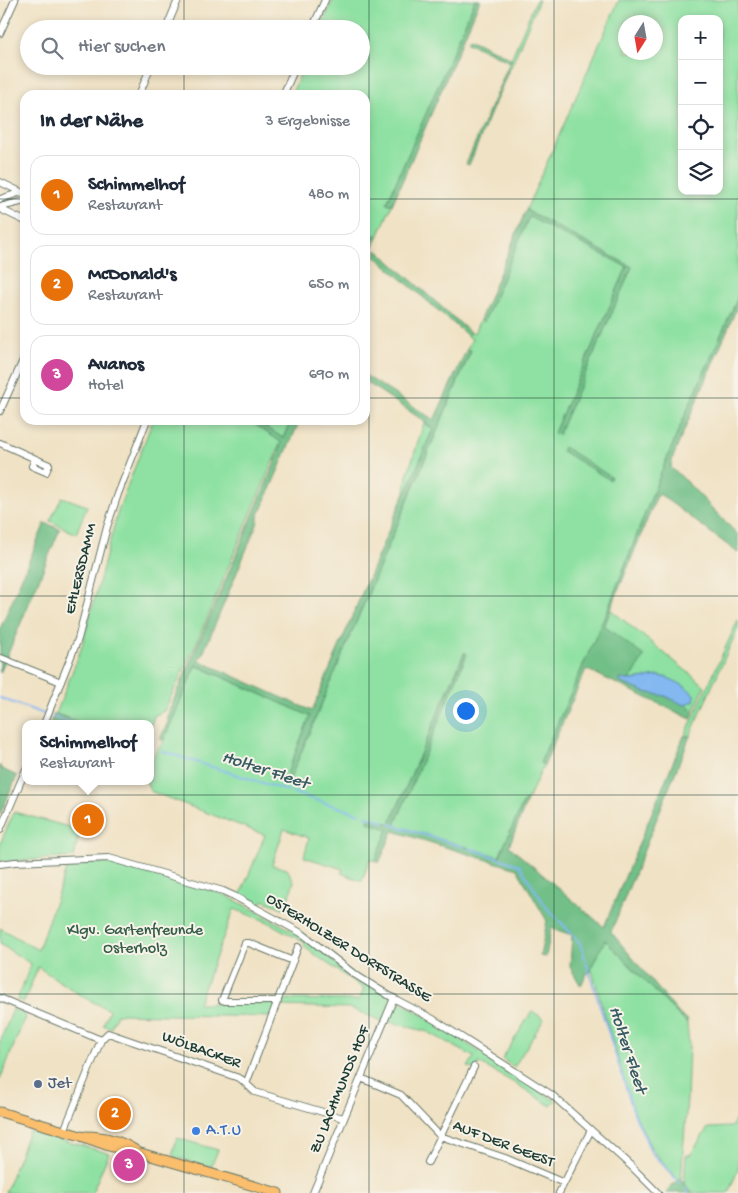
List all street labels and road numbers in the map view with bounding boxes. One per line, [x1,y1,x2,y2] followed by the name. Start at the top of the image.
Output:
[62,521,103,616] street label: EHLERSDAMM
[262,890,435,1008] street label: OSTERHOLZER DORFSTRASSE
[307,1023,376,1157] street label: ZU LACHMUNDS HOF
[159,1028,244,1074] street label: WÖLBACKER
[450,1117,557,1173] street label: AUF DER GEEST

